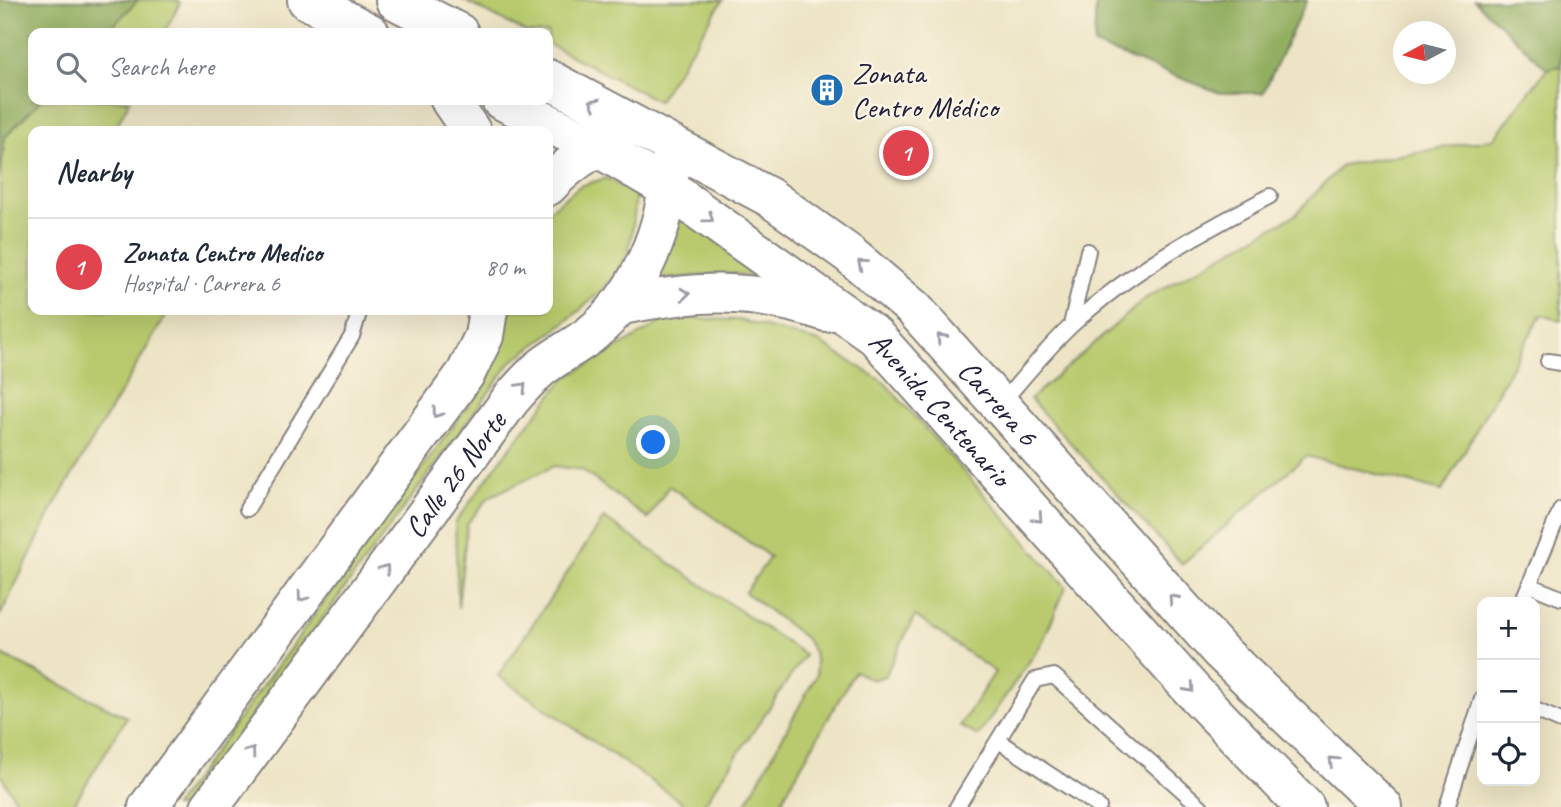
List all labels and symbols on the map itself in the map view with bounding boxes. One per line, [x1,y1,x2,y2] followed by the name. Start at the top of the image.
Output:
[1393,21,1456,84] north arrow
[852,54,1001,126] place label: Zonata Centro Médico
[808,71,846,109] building icon: Zonata Centro Médico
[589,98,601,112] one-way arrow
[883,127,929,179] pin: 1
[702,210,714,222] one-way arrow
[858,260,870,273] one-way arrow
[679,286,691,301] one-way arrow
[861,323,1022,497] street label: Avenida Centenario
[937,333,949,346] one-way arrow
[950,352,1047,455] street label: Carrera 6
[513,382,526,395] one-way arrow
[396,402,516,545] street label: Calle 26 Norte
[433,405,445,418] one-way arrow
[636,425,670,459] your location
[1030,510,1042,523] one-way arrow
[377,564,390,577] one-way arrow
[298,589,310,601] one-way arrow
[1169,594,1181,607] one-way arrow
[1182,680,1195,693] one-way arrow
[242,747,255,760] one-way arrow
[1328,757,1341,769] one-way arrow

